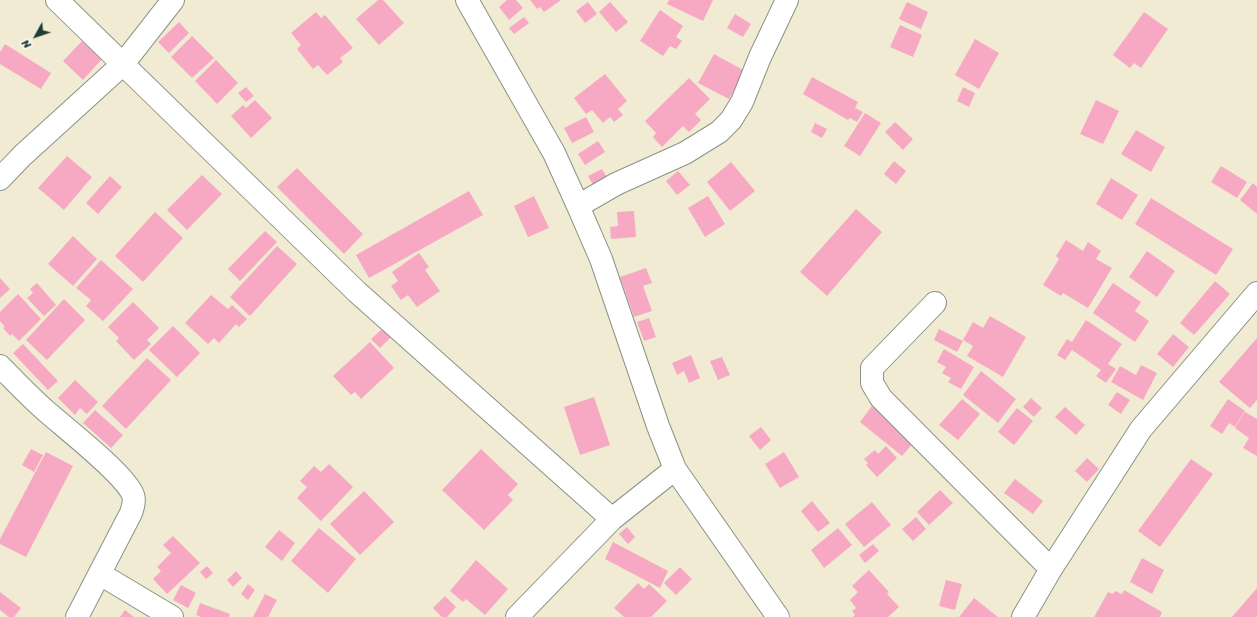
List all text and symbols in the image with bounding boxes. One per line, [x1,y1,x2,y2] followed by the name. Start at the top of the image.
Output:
[16,16,56,56] north arrow
[17,35,36,53] text: N

